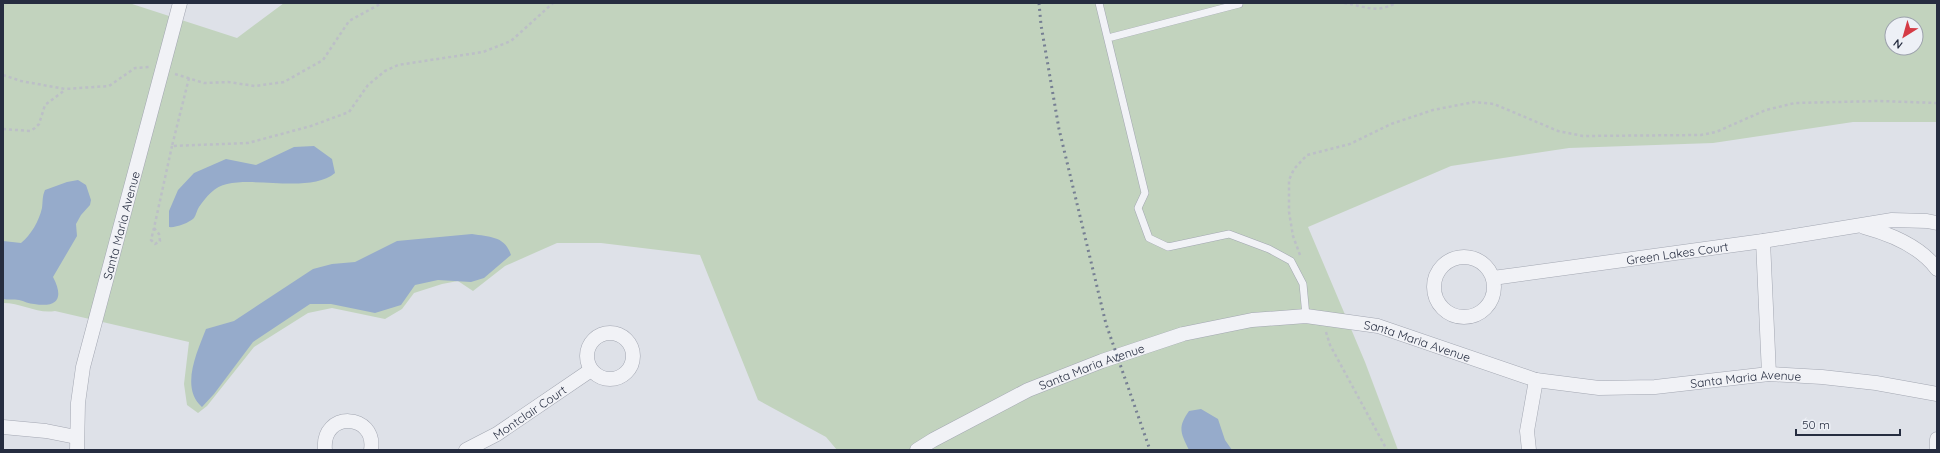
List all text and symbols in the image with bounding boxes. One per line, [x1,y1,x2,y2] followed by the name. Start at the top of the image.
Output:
[1884,16,1924,56] north arrow
[1891,36,1905,52] text: N
[99,169,142,281] street label: Santa Maria Avenue
[1625,238,1729,267] street label: Green Lakes Court
[1363,317,1473,365] street label: Santa Maria Avenue
[1036,340,1146,393] street label: Santa Maria Avenue
[1689,366,1802,390] street label: Santa Maria Avenue
[490,382,569,442] street label: Montclair Court
[1796,411,1900,437] scale bar
[1802,417,1830,432] text: 50 m

